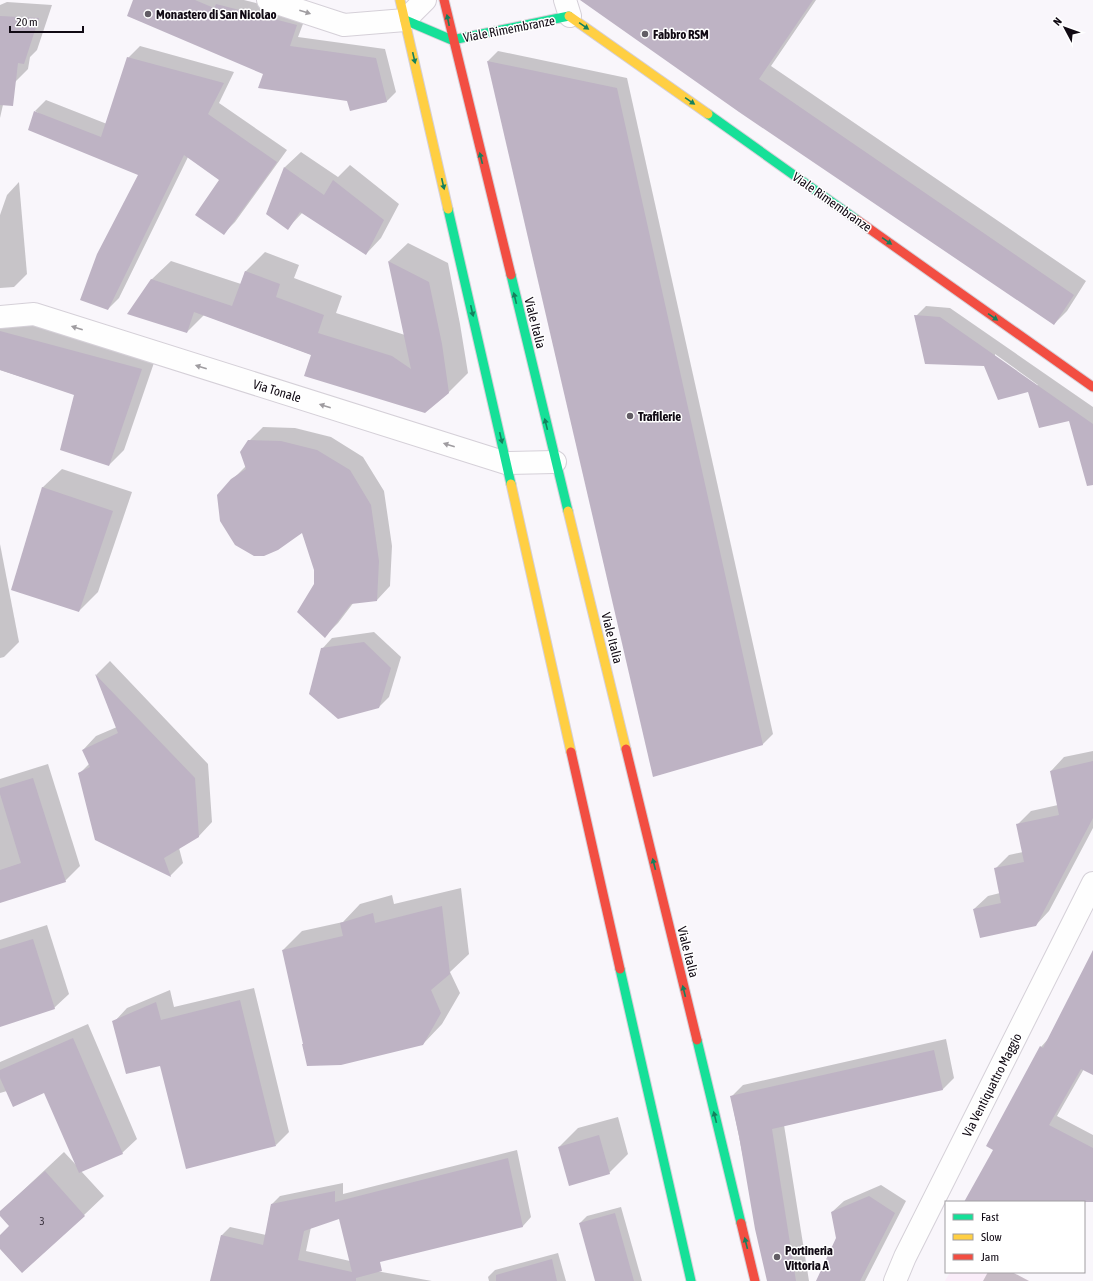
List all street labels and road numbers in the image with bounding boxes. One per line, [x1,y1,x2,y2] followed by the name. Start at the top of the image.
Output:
[462,13,556,45] street label: Viale Rimembranze
[790,169,874,235] street label: Viale Rimembranze
[521,296,549,350] street label: Viale Italia
[251,377,303,405] street label: Via Tonale
[598,611,626,665] street label: Viale Italia
[674,925,702,979] street label: Viale Italia
[959,1031,1025,1139] street label: Via Ventiquattro Maggio

